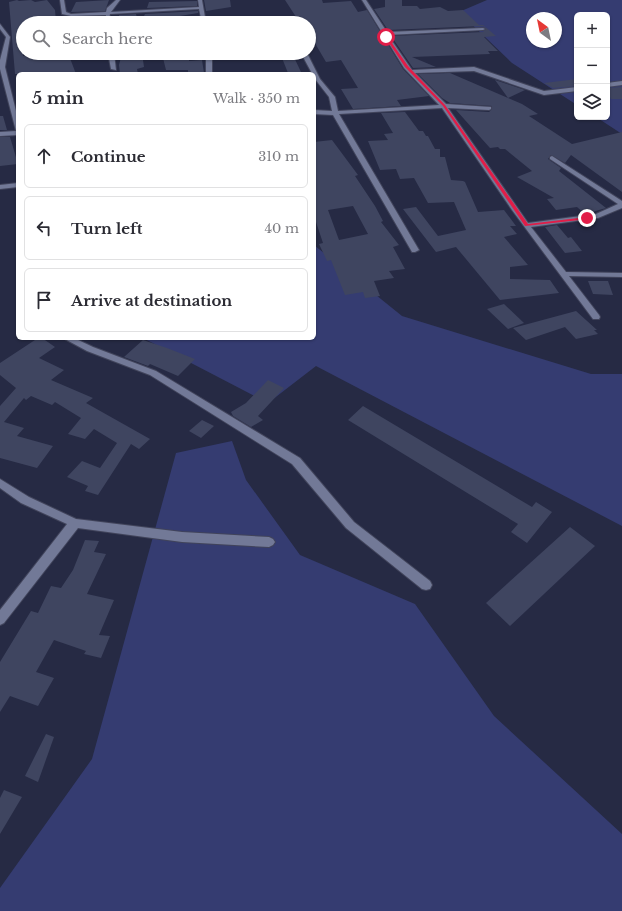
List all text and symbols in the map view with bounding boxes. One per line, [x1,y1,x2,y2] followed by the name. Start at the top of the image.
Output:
[526,12,562,48] north arrow
[574,12,610,120] map controls
[574,12,610,48] button: +
[16,16,316,60] search box
[30,27,52,49] icon: search
[377,28,395,46] route start
[62,29,153,48] text: Search here
[574,48,610,84] button: −
[574,84,610,120] button: layers
[32,88,84,109] text: 5 min
[213,90,300,107] text: Walk · 350 m
[33,145,55,167] icon: ahead
[71,147,146,166] text: Continue
[258,148,299,165] text: 310 m
[578,209,596,227] route end
[33,217,55,239] icon: left
[71,219,142,238] text: Turn left
[264,220,299,237] text: 40 m
[33,289,55,311] icon: arrive
[71,291,232,310] text: Arrive at destination

